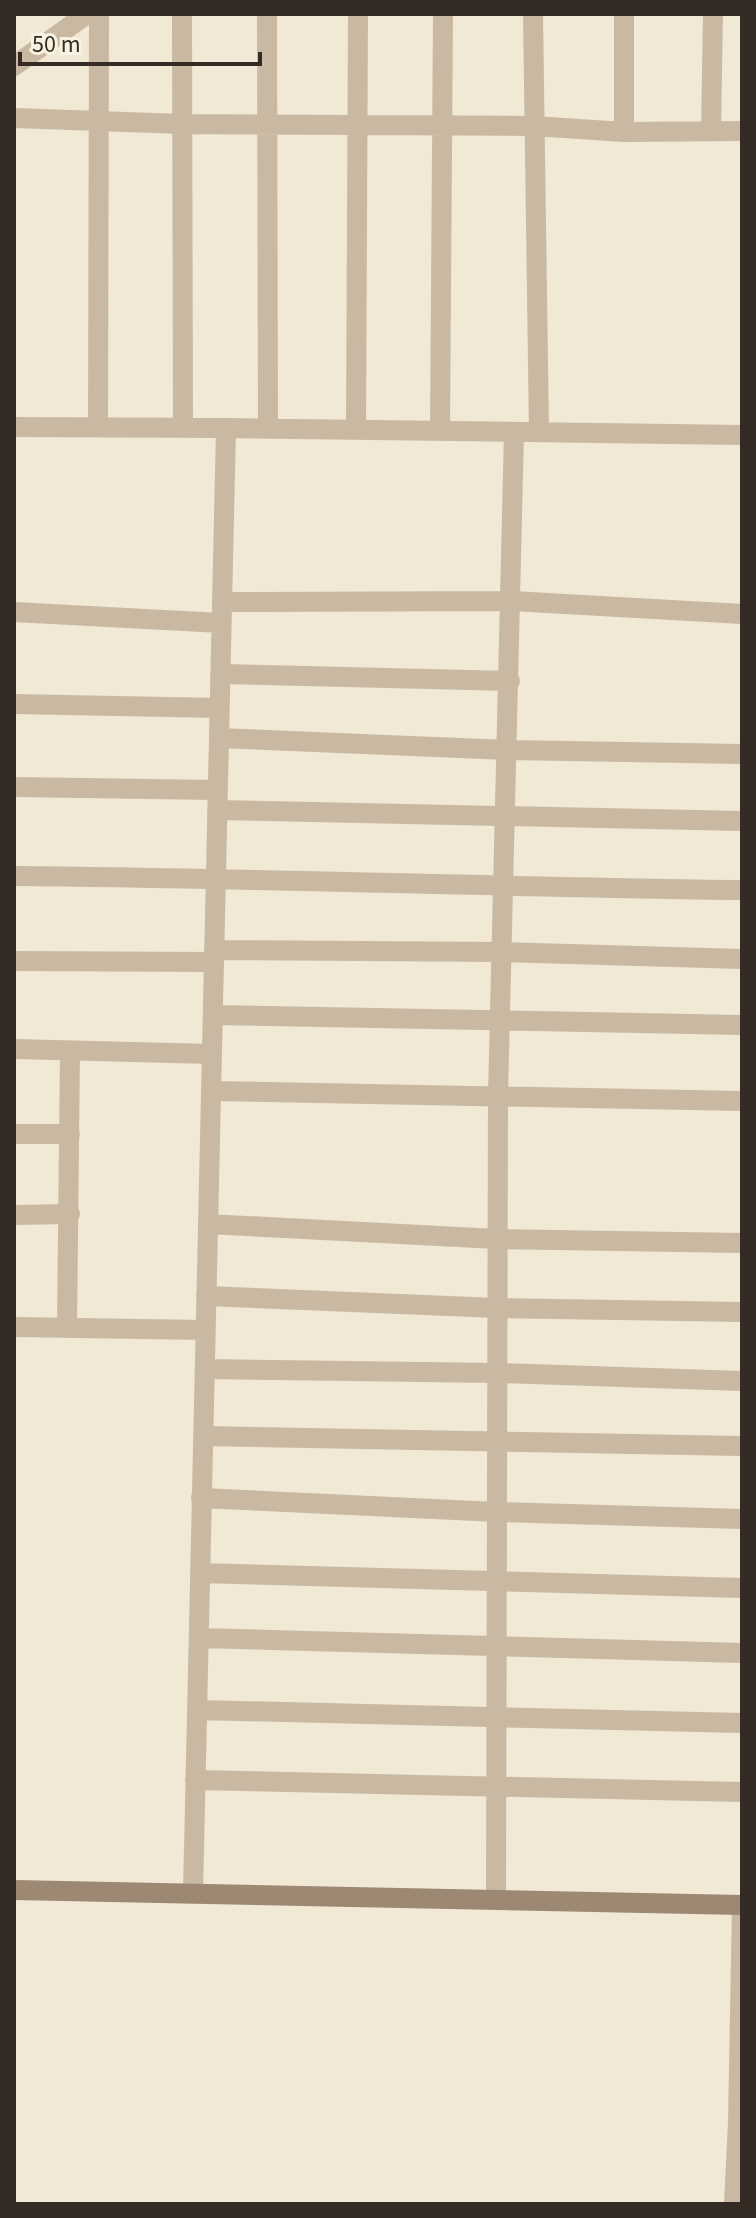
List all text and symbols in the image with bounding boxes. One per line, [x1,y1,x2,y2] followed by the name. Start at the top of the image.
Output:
[20,16,260,66] scale bar
[32,27,81,62] text: 50 m

